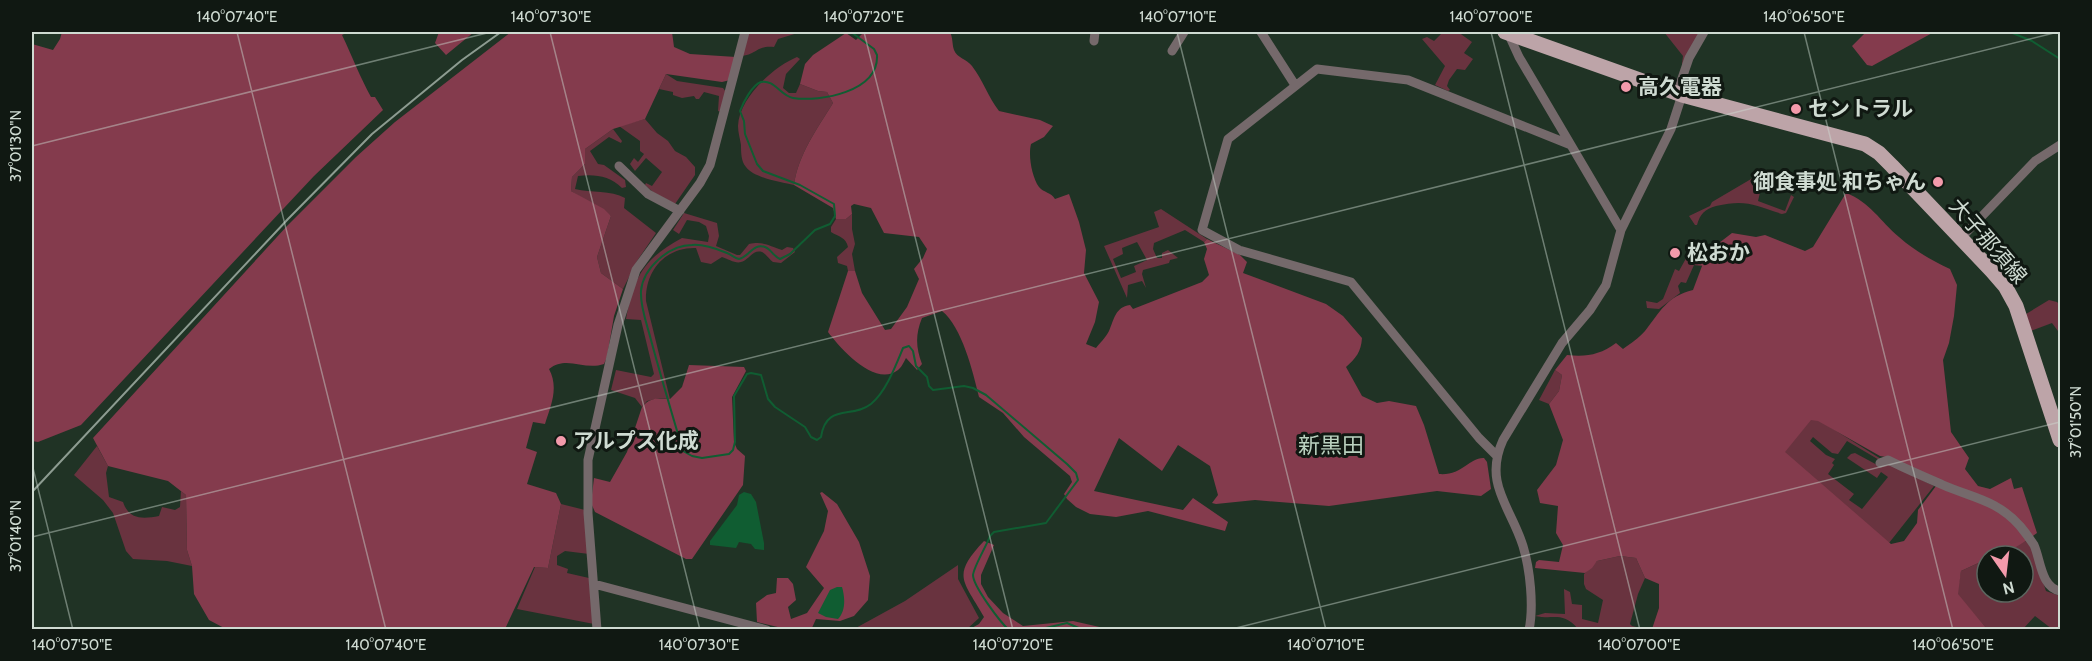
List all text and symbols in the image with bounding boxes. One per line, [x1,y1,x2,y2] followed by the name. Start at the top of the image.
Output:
[197,8,277,26] text: 140°07'40"E
[511,8,591,26] text: 140°07'30"E
[824,8,904,26] text: 140°07'20"E
[1139,8,1217,26] text: 140°07'10"E
[1450,8,1532,26] text: 140°07'00"E
[1763,8,1845,26] text: 140°06'50"E
[1638,74,1722,99] place label: 高久電器
[1619,80,1633,94] marker: 高久電器
[1808,96,1913,121] place label: セントラル
[1789,102,1803,116] marker: セントラル
[7,110,25,182] text: 37°01'30"N
[1753,169,1926,194] place label: 御食事処 和ちゃん
[1931,175,1945,189] marker: 御食事処 和ちゃん
[1945,193,2032,288] street label: 大子那須線
[1687,240,1750,265] place label: 松おか
[1668,246,1682,260] marker: 松おか
[2067,386,2085,458] text: 37°01'50"N
[573,428,699,453] place label: アルプス化成
[1298,432,1364,459] district label: 新黒田
[554,434,568,448] marker: アルプス化成
[7,500,25,572] text: 37°01'40"N
[1975,544,2035,604] north arrow
[2001,577,2016,599] text: N
[32,636,112,654] text: 140°07'50"E
[346,636,426,654] text: 140°07'40"E
[659,636,739,654] text: 140°07'30"E
[973,636,1053,654] text: 140°07'20"E
[1287,636,1365,654] text: 140°07'10"E
[1598,636,1680,654] text: 140°07'00"E
[1912,636,1994,654] text: 140°06'50"E

